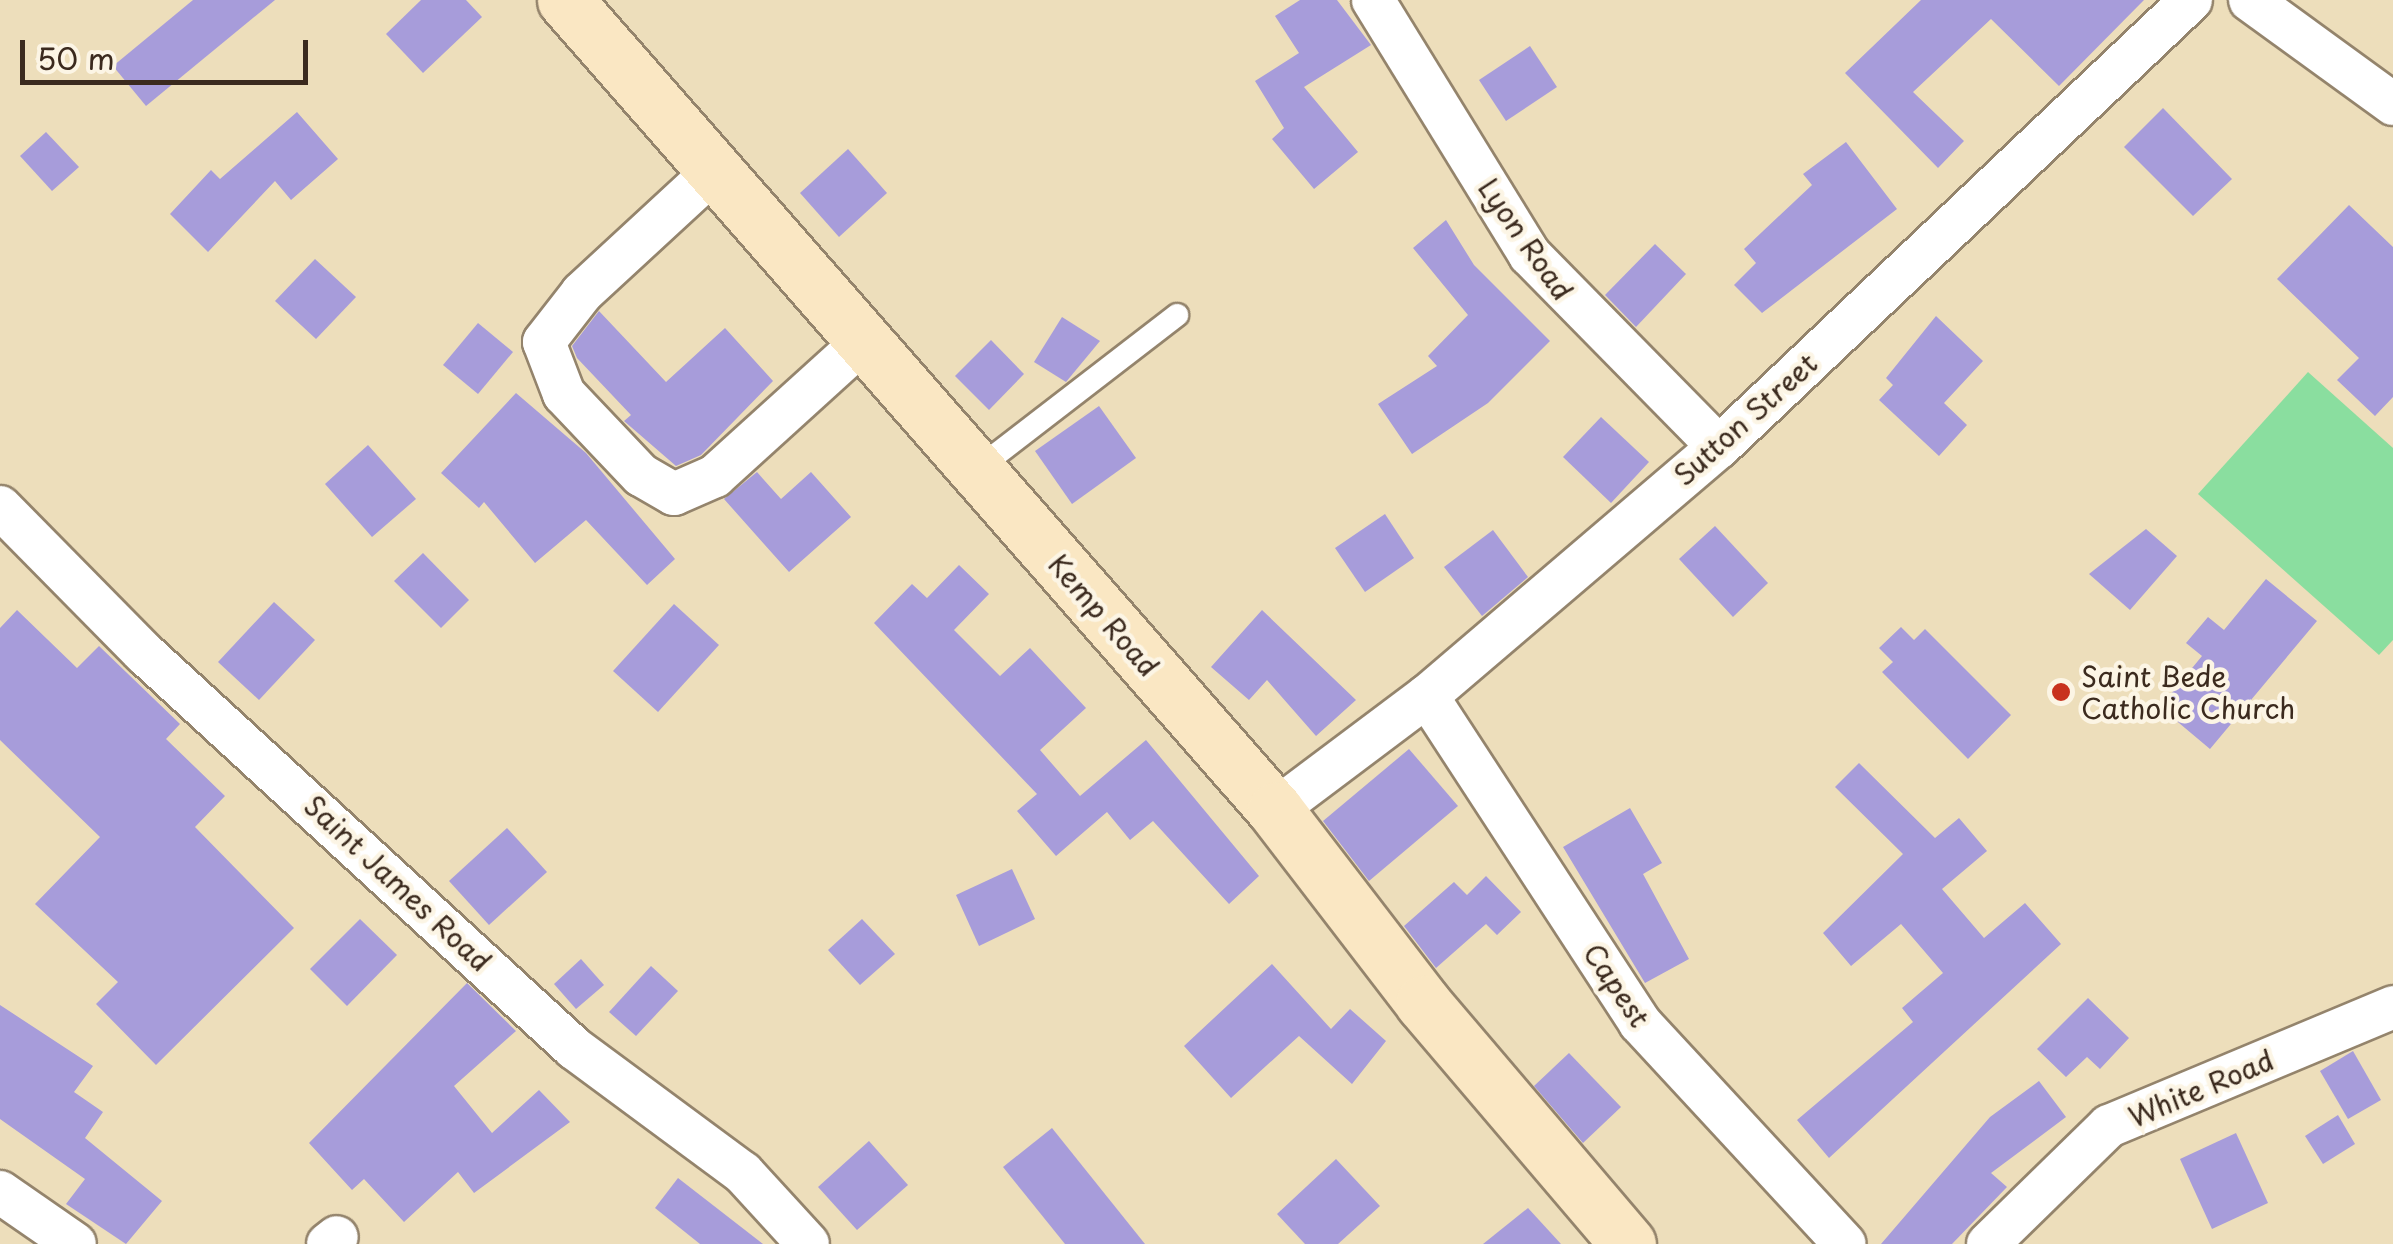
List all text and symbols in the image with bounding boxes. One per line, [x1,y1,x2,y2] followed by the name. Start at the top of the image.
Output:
[25,20,312,82] scale bar
[37,35,115,80] text: 50 m
[1472,172,1580,306] street label: Lyon Road
[1667,346,1823,492] street label: Sutton Street
[1042,547,1166,683] street label: Kemp Road
[2081,659,2297,725] place label: Saint Bede Catholic Church
[2050,681,2072,703] marker: Saint Bede Catholic Church
[298,788,498,978] street label: Saint James Road
[1577,937,1657,1033] street label: Capest
[2123,1042,2279,1134] street label: White Road

